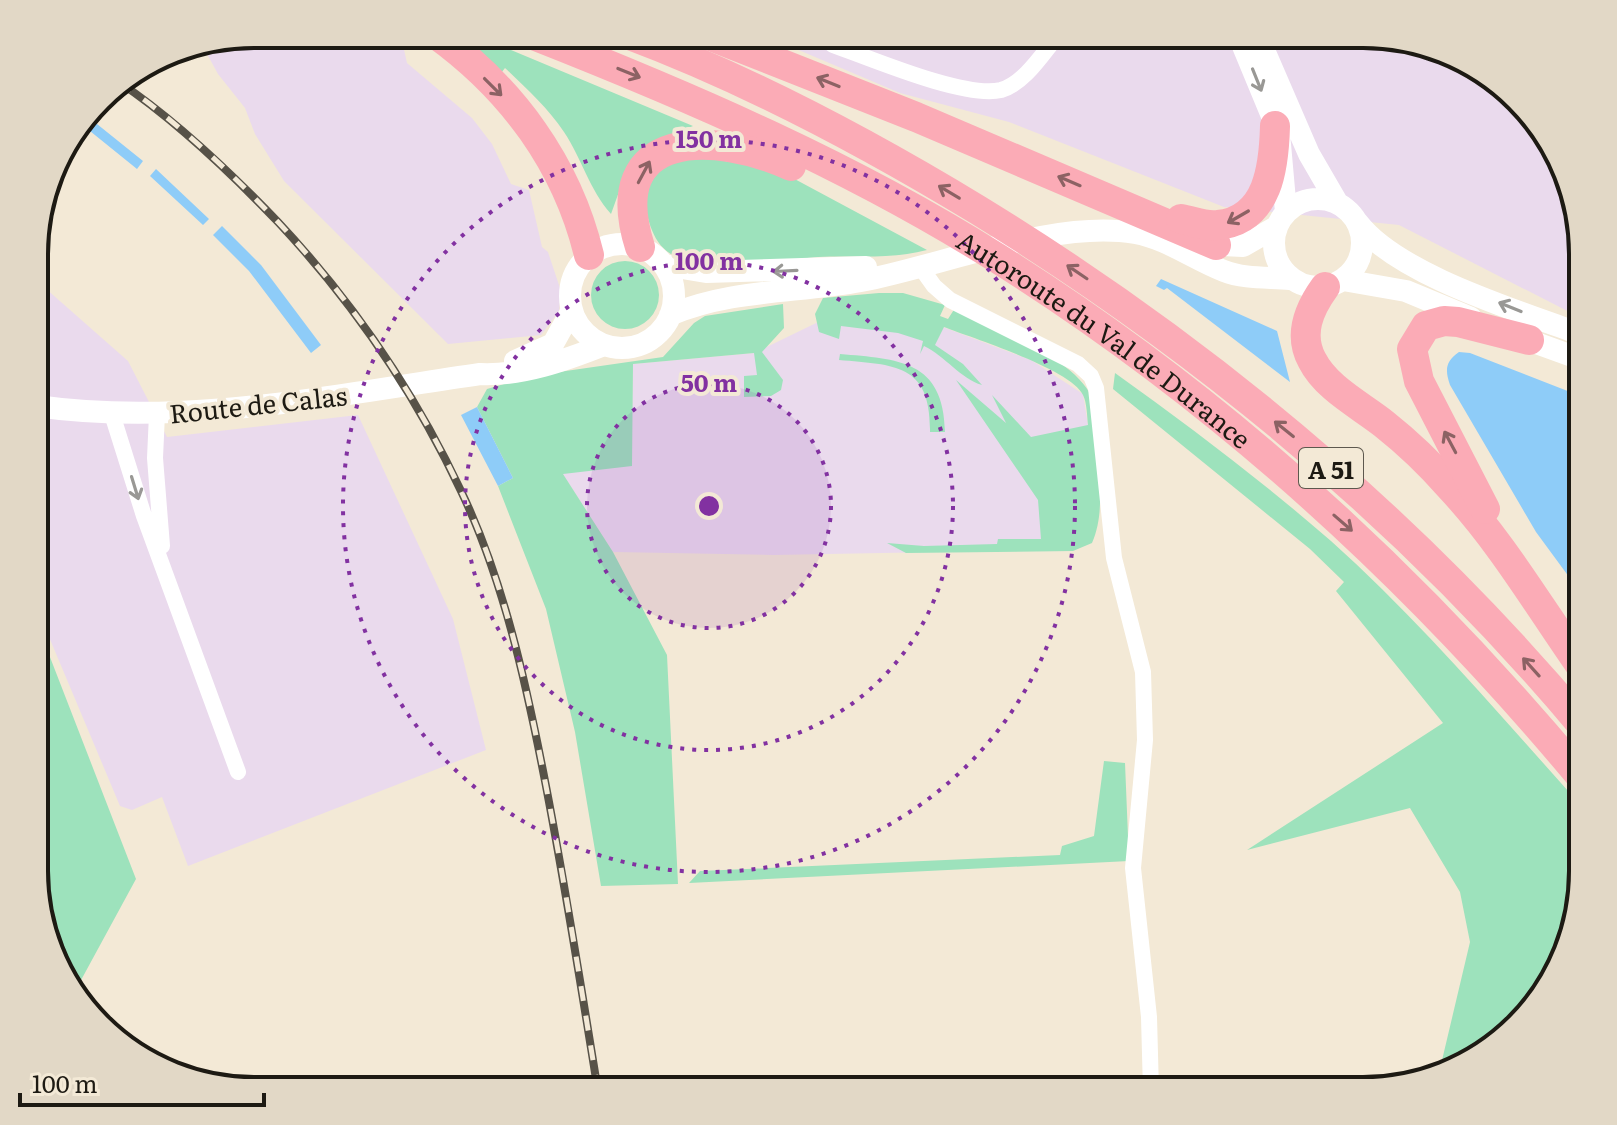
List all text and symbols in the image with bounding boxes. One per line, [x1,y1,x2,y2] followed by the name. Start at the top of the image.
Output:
[616,67,641,81] one-way arrow
[1250,67,1265,92] one-way arrow
[816,74,841,88] one-way arrow
[483,77,503,96] one-way arrow
[676,120,742,155] text: 150 m
[637,161,652,184] one-way arrow
[1057,173,1082,188] one-way arrow
[938,184,961,200] one-way arrow
[1227,209,1250,225] one-way arrow
[950,219,1261,456] street label: Autoroute du Val de Durance
[675,242,743,277] text: 100 m
[773,263,799,278] one-way arrow
[1066,264,1089,280] one-way arrow
[1498,298,1523,313] one-way arrow
[681,364,737,399] text: 50 m
[167,374,349,432] street label: Route de Calas
[1274,420,1295,438] one-way arrow
[1441,430,1457,454] one-way arrow
[1299,448,1363,488] road number: A 51
[128,475,143,501] one-way arrow
[695,492,723,520] centre of rings
[1332,514,1352,532] one-way arrow
[1523,658,1541,678] one-way arrow
[20,1057,264,1107] scale bar
[32,1065,98,1100] text: 100 m

